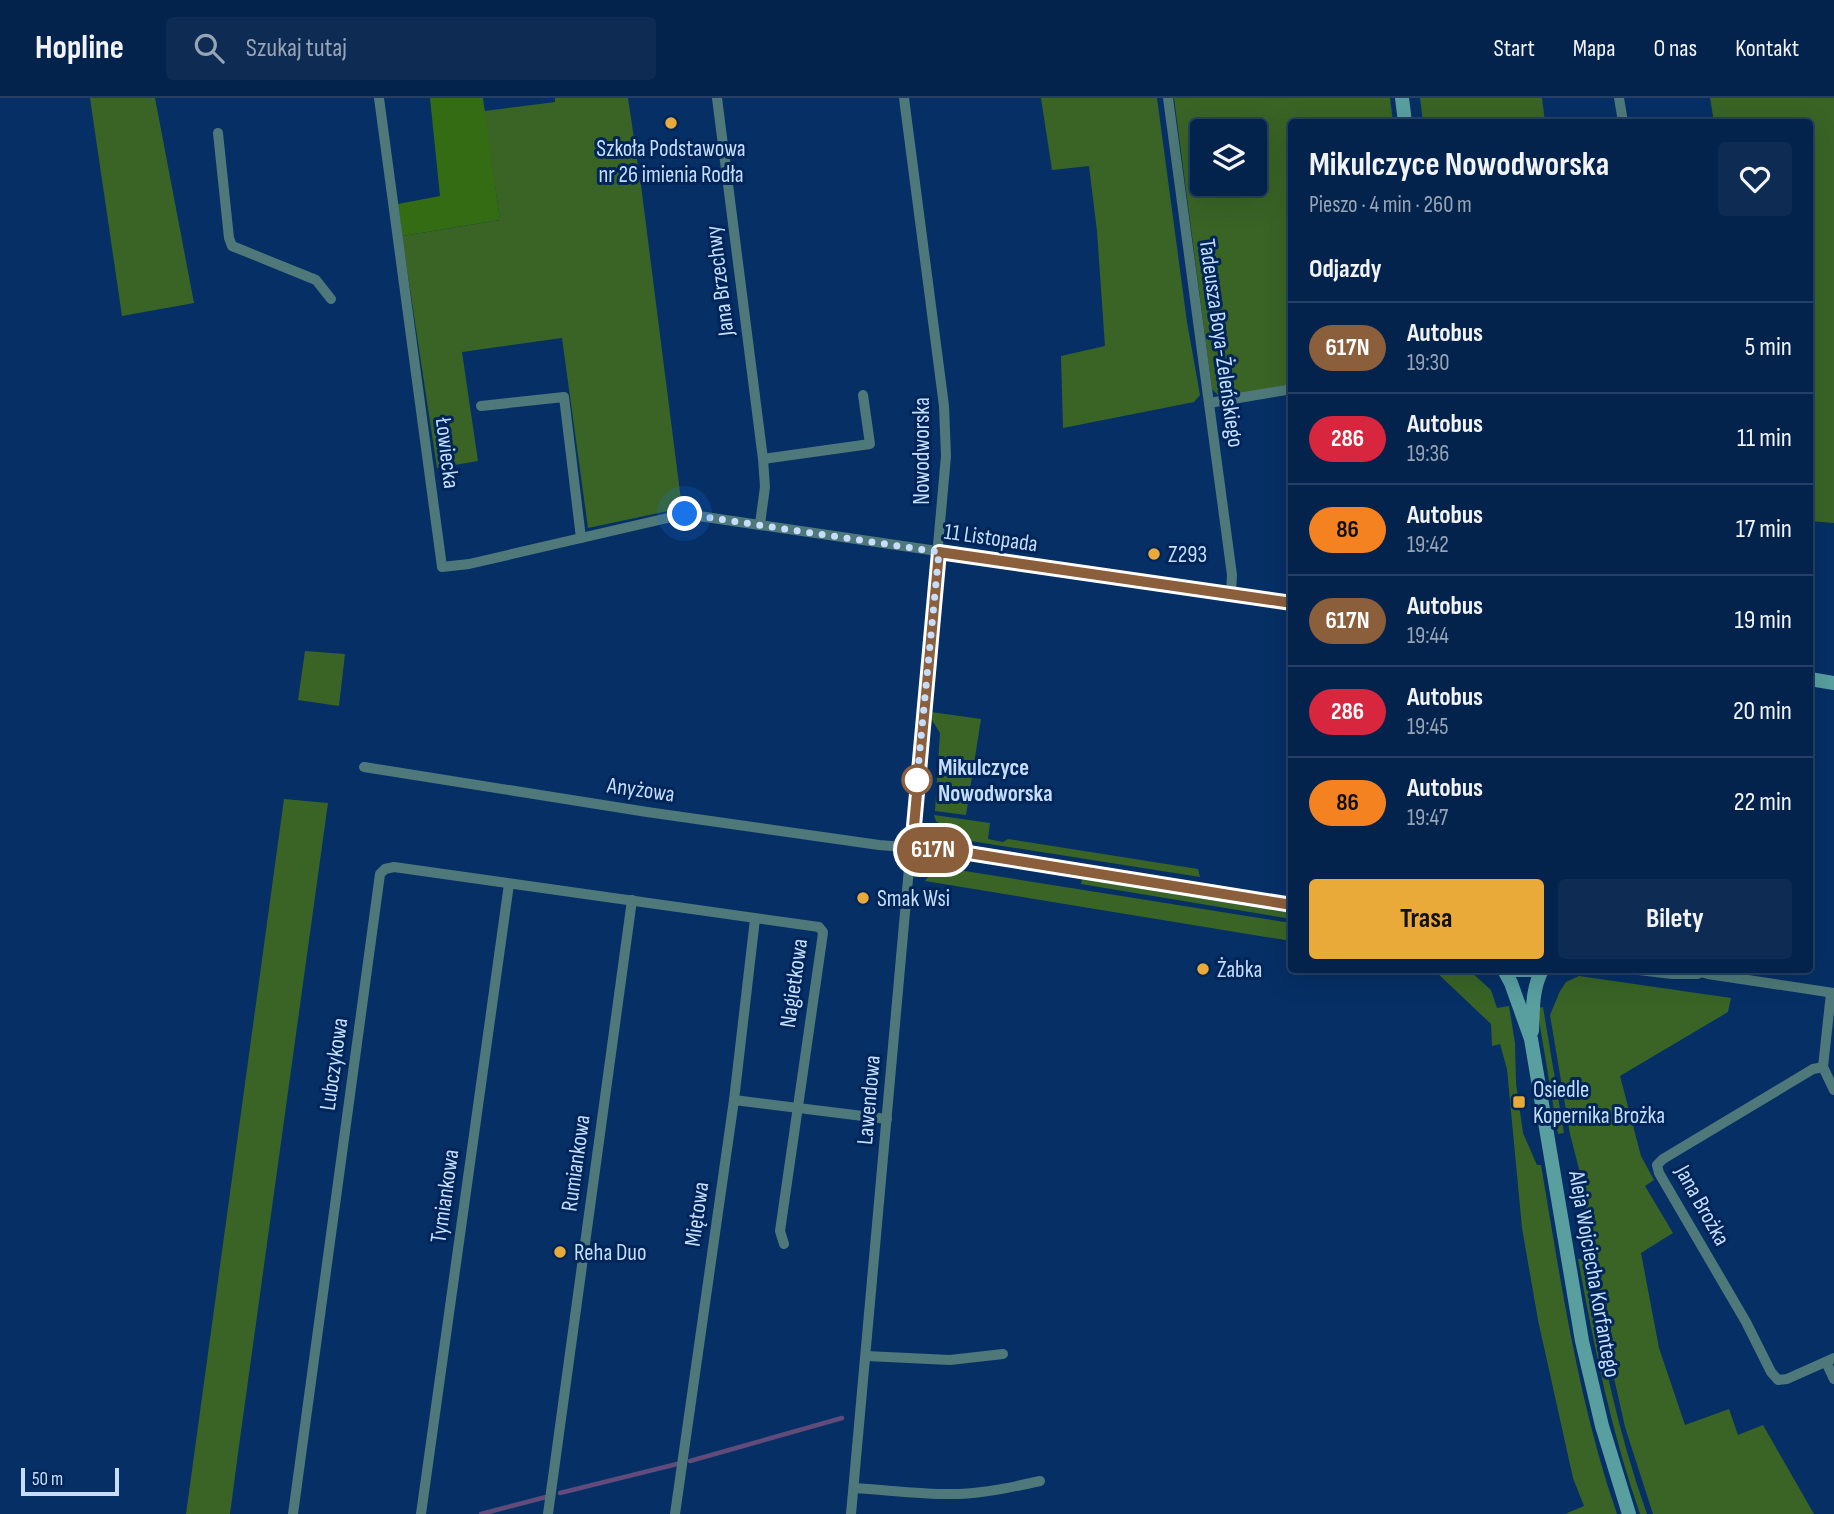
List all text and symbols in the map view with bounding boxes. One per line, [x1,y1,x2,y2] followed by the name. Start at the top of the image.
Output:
[166,17,656,80] search box
[35,28,124,68] text: Hopline
[190,29,228,67] icon: search
[246,33,347,64] text: Szukaj tutaj
[1494,34,1535,63] text: Start
[1573,34,1615,63] text: Mapa
[1653,34,1697,63] text: O nas
[1735,34,1799,63] text: Kontakt
[663,115,679,131] marker: Szkoła Podstawowa nr 26 imienia Rodła
[1190,119,1267,196] map controls
[1190,119,1267,196] button: layers
[596,135,746,189] place label: Szkoła Podstawowa nr 26 imienia Rodła
[1718,142,1792,216] button: heart
[1309,145,1609,185] text: Mikulczyce Nowodworska
[1309,191,1472,219] text: Pieszo · 4 min · 260 m
[699,224,741,339] street label: Jana Brzechwy
[1193,237,1250,449] street label: Tadeusza Boya-Żeleńskiego
[1309,254,1381,285] text: Odjazdy
[1407,318,1483,349] text: Autobus
[1745,332,1792,363] text: 5 min
[1325,333,1370,362] text: 617N
[1407,349,1449,377] text: 19:30
[908,397,936,505] street label: Nowodworska
[1407,409,1483,440] text: Autobus
[429,415,465,490] street label: Łowiecka
[1737,423,1792,454] text: 11 min
[1331,424,1364,453] text: 286
[1407,440,1449,468] text: 19:36
[667,496,702,531] your location
[1407,500,1483,531] text: Autobus
[1736,514,1792,545] text: 17 min
[1336,515,1359,544] text: 86
[942,518,1039,558] street label: 11 Listopada
[1407,531,1449,559] text: 19:42
[1168,541,1207,569] place label: Z293
[1146,546,1162,562] marker: Z293
[1407,591,1483,622] text: Autobus
[1735,605,1792,636] text: 19 min
[1325,606,1370,635] text: 617N
[1407,622,1449,650] text: 19:44
[1407,682,1483,713] text: Autobus
[1733,696,1792,727] text: 20 min
[1331,697,1364,726] text: 286
[1407,713,1449,741] text: 19:45
[938,754,1053,808] place label: Mikulczyce Nowodworska
[902,765,932,795] marker: Mikulczyce Nowodworska
[604,771,676,809] street label: Anyżowa
[1407,773,1483,804] text: Autobus
[1734,787,1792,818] text: 22 min
[1336,788,1359,817] text: 86
[1407,804,1448,832] text: 19:47
[884,827,982,873] line badge: 617N
[911,835,955,864] text: 617N
[1309,879,1544,959] button: Trasa
[1558,879,1792,959] button: Bilety
[877,885,950,913] place label: Smak Wsi
[855,890,871,906] marker: Smak Wsi
[774,937,814,1029] street label: Nagietkowa
[1217,956,1262,984] place label: Żabka
[1195,961,1211,977] marker: Żabka
[314,1016,354,1112] street label: Lubczykowa
[851,1054,887,1146] street label: Lawendowa
[1533,1076,1665,1130] place label: Osiedle Kopernika Brożka
[1511,1094,1527,1110] marker: Osiedle Kopernika Brożka
[555,1113,597,1213] street label: Rumiankowa
[425,1147,465,1245] street label: Tymiankowa
[1668,1159,1736,1251] street label: Jana Brożka
[1562,1168,1626,1380] street label: Aleja Wojciecha Korfantego
[679,1180,715,1248] street label: Miętowa
[574,1239,646,1267] place label: Reha Duo
[552,1244,568,1260] marker: Reha Duo
[21,1465,119,1497] scale bar
[32,1468,63,1491] text: 50 m

